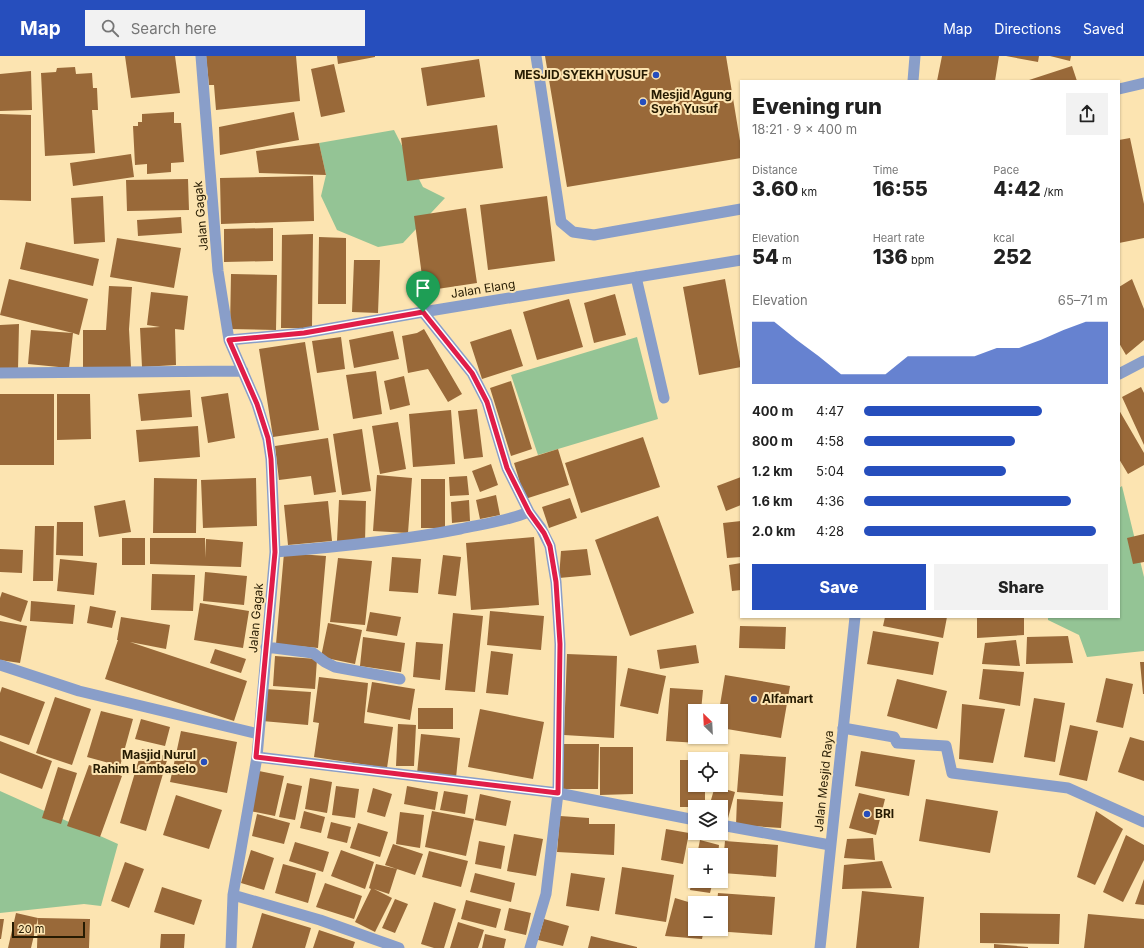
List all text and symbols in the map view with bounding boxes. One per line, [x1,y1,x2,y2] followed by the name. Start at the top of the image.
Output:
[85,10,365,46] search box
[20,17,61,40] text: Map
[99,17,121,39] icon: search
[131,19,216,38] text: Search here
[943,20,972,37] text: Map
[994,20,1061,37] text: Directions
[1083,20,1124,37] text: Saved
[514,67,648,82] place label: MESJID SYEKH YUSUF
[651,70,661,80] marker: MESJID SYEKH YUSUF
[651,87,732,116] place label: Mesjid Agung Syeh Yusuf
[752,93,882,119] text: Evening run
[1066,93,1108,135] button: share
[638,97,648,107] marker: Mesjid Agung Syeh Yusuf
[752,121,857,137] text: 18:21 · 9 × 400 m
[752,163,797,177] text: Distance
[873,163,898,177] text: Time
[993,163,1019,177] text: Pace
[752,177,798,201] text: 3.60
[873,177,928,201] text: 16:55
[993,177,1041,201] text: 4:42
[190,180,211,252] street label: Jalan Gagak
[798,185,817,199] text: km
[1041,185,1063,199] text: /km
[752,231,799,245] text: Elevation
[873,231,925,245] text: Heart rate
[993,231,1014,245] text: kcal
[752,245,779,269] text: 54
[873,245,908,269] text: 136
[993,245,1032,269] text: 252
[779,253,792,267] text: m
[908,253,934,267] text: bpm
[406,271,440,312] pin
[450,276,516,301] street label: Jalan Elang
[412,277,434,299] icon: arrive
[752,292,808,308] text: Elevation
[1058,292,1108,308] text: 65–71 m
[752,403,793,419] text: 400 m
[816,403,844,419] text: 4:47
[752,433,793,449] text: 800 m
[816,433,844,449] text: 4:58
[752,463,793,479] text: 1.2 km
[816,463,844,479] text: 5:04
[752,493,793,509] text: 1.6 km
[816,493,844,509] text: 4:36
[752,523,795,539] text: 2.0 km
[816,523,844,539] text: 4:28
[752,564,926,610] button: Save
[934,564,1108,610] button: Share
[245,582,266,654] street label: Jalan Gagak
[762,691,814,706] place label: Alfamart
[749,694,759,704] marker: Alfamart
[688,704,728,744] north arrow
[688,704,728,936] map controls
[811,729,836,832] street label: Jalan Mesjid Raya
[93,747,196,776] place label: Masjid Nurul Rahim Lambaselo
[688,752,728,792] button: locate
[199,757,209,767] marker: Masjid Nurul Rahim Lambaselo
[688,800,728,840] button: layers
[875,806,894,821] place label: BRI
[862,809,872,819] marker: BRI
[688,848,728,888] button: +
[688,896,728,936] button: −
[12,920,85,939] scale bar
[18,922,44,936] text: 20 m

